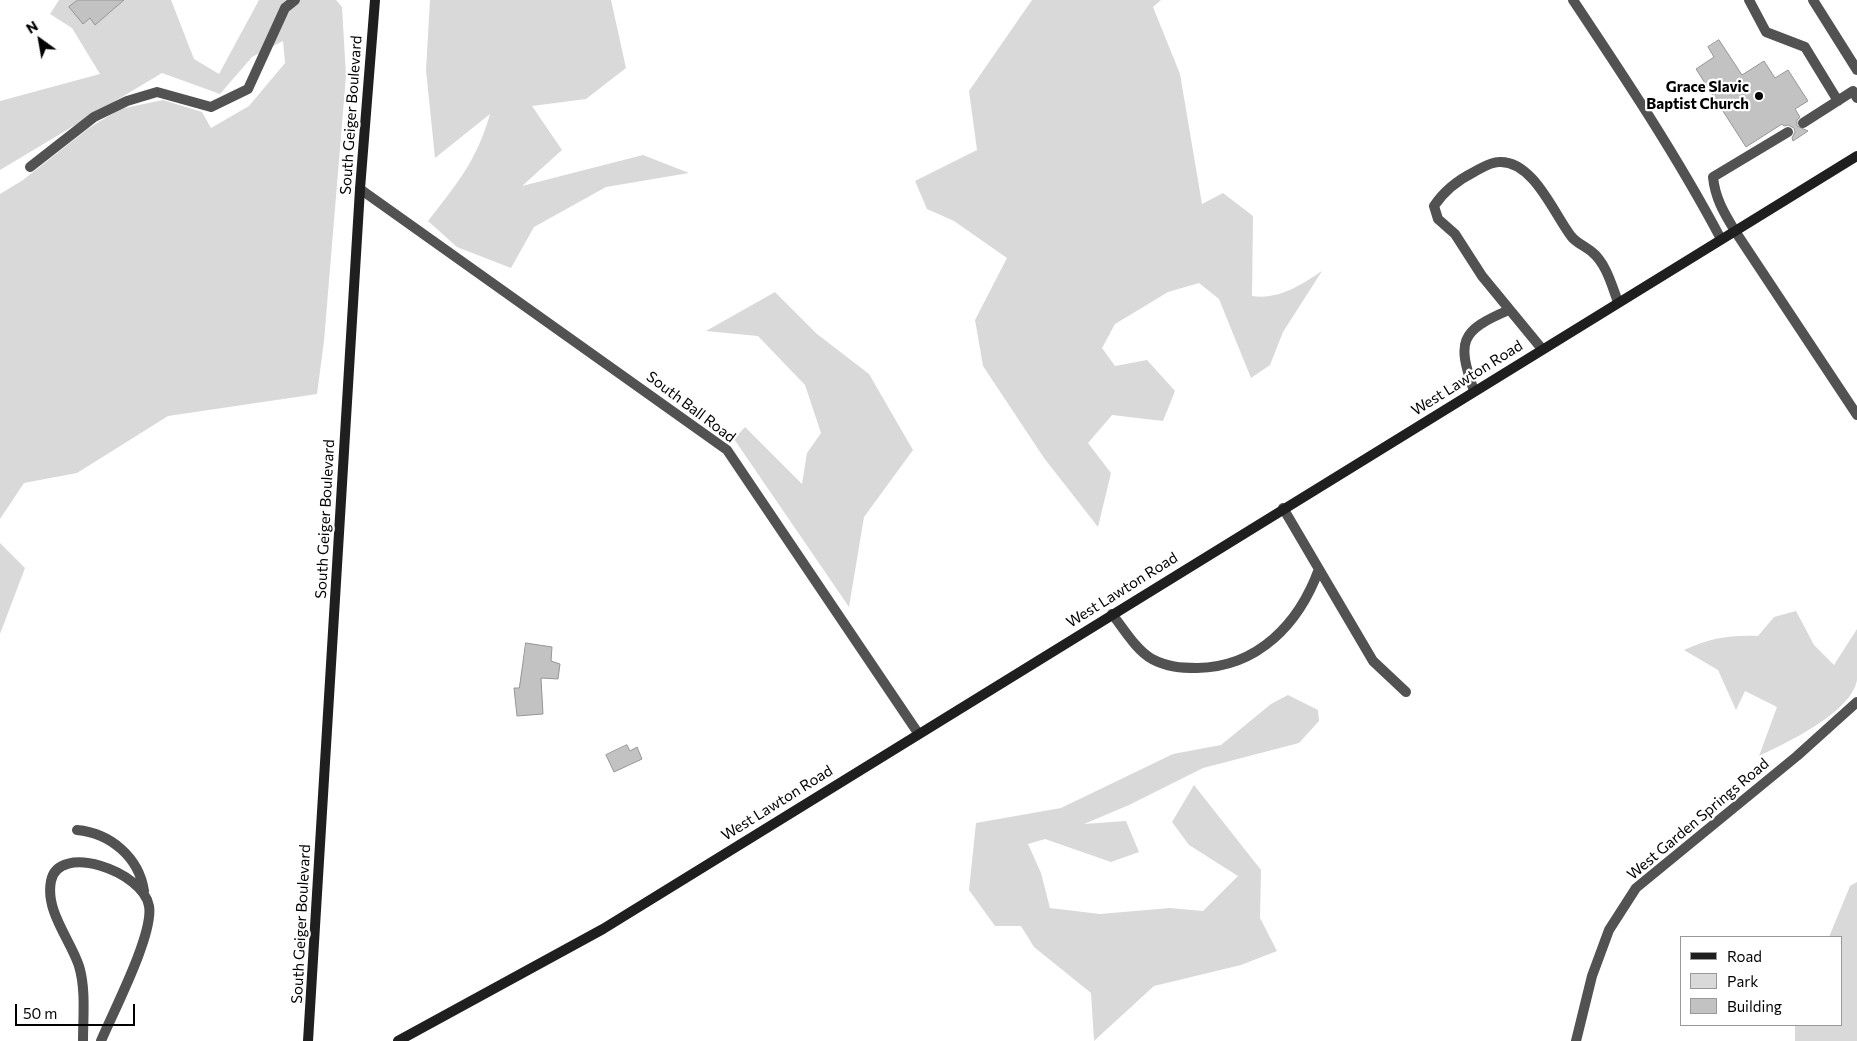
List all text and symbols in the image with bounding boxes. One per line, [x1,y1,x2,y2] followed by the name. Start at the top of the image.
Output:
[15,15,65,65] north arrow
[23,17,41,37] text: N
[336,35,366,195] street label: South Geiger Boulevard
[1646,78,1749,113] place label: Grace Slavic Baptist Church
[1753,90,1765,102] marker: Grace Slavic Baptist Church
[1408,337,1526,419] street label: West Lawton Road
[643,368,739,446] street label: South Ball Road
[312,439,338,599] street label: South Geiger Boulevard
[1063,549,1181,631] street label: West Lawton Road
[1623,754,1773,884] street label: West Garden Springs Road
[718,762,836,844] street label: West Lawton Road
[288,844,314,1004] street label: South Geiger Boulevard
[1680,936,1842,1026] legend
[1727,947,1762,965] text: Road
[1727,972,1758,990] text: Park
[18,994,138,1026] scale bar
[1727,997,1782,1015] text: Building
[23,1004,57,1022] text: 50 m

